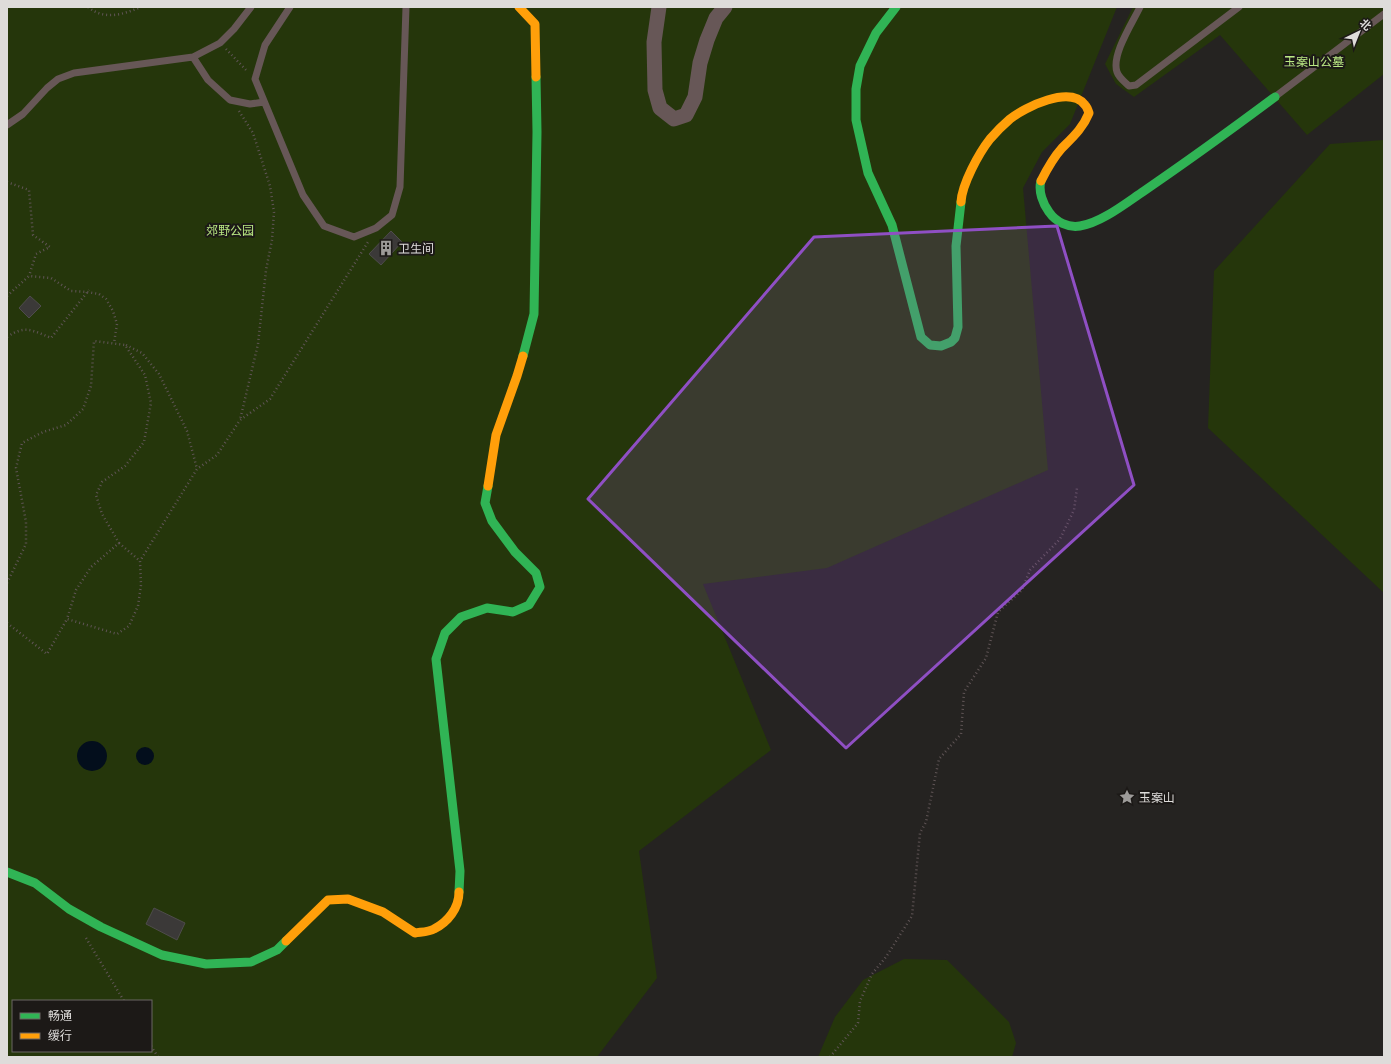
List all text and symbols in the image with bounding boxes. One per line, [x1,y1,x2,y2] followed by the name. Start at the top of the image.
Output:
[1339,12,1379,52] north arrow
[1357,16,1375,34] text: 北
[1284,54,1344,69] park label: 玉案山公墓
[206,223,254,238] park label: 郊野公园
[377,239,395,257] building icon: 卫生间
[398,241,434,256] place label: 卫生间
[1118,788,1136,806] place icon: 玉案山
[1139,790,1175,805] place label: 玉案山
[12,1000,152,1052] legend
[48,1008,72,1023] text: 畅通
[48,1028,72,1043] text: 缓行

